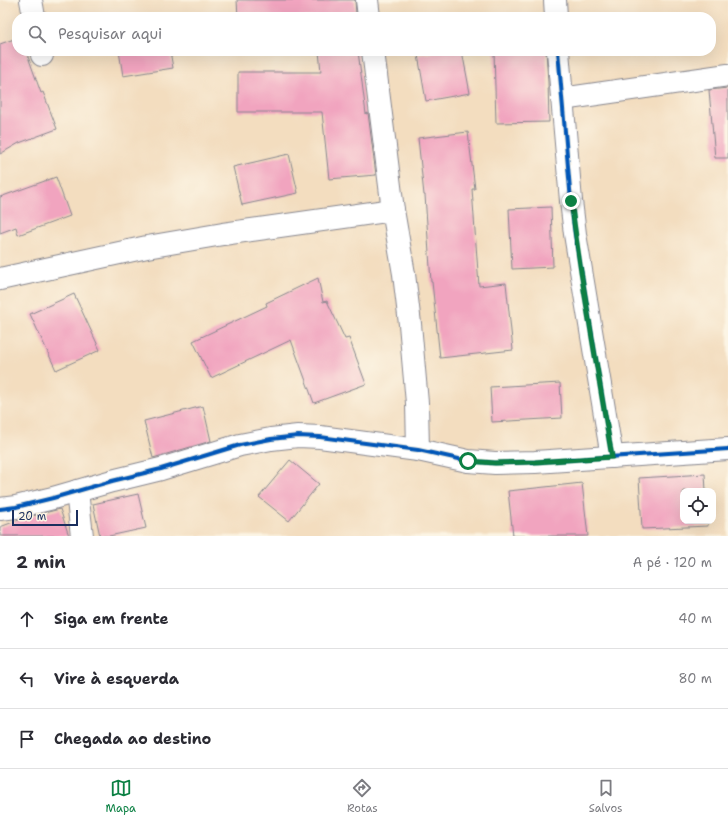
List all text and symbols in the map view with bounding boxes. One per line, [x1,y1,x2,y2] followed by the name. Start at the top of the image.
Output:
[12,12,716,56] search box
[26,23,48,45] icon: search
[58,24,162,44] text: Pesquisar aqui
[562,192,580,210] route end
[459,452,477,470] route start
[680,488,716,524] map controls
[680,488,716,524] button: locate
[12,508,78,527] scale bar
[18,509,46,524] text: 20 m
[16,551,66,573] text: 2 min
[633,554,712,571] text: A pé · 120 m
[16,608,38,630] icon: ahead
[54,609,169,629] text: Siga em frente
[678,610,712,627] text: 40 m
[16,668,38,690] icon: left
[54,669,179,689] text: Vire à esquerda
[678,670,712,687] text: 80 m
[16,728,38,750] icon: arrive
[54,729,211,749] text: Chegada ao destino
[106,777,136,816] tab: Mapa
[347,777,378,816] tab: Rotas
[589,777,622,816] tab: Salvos

